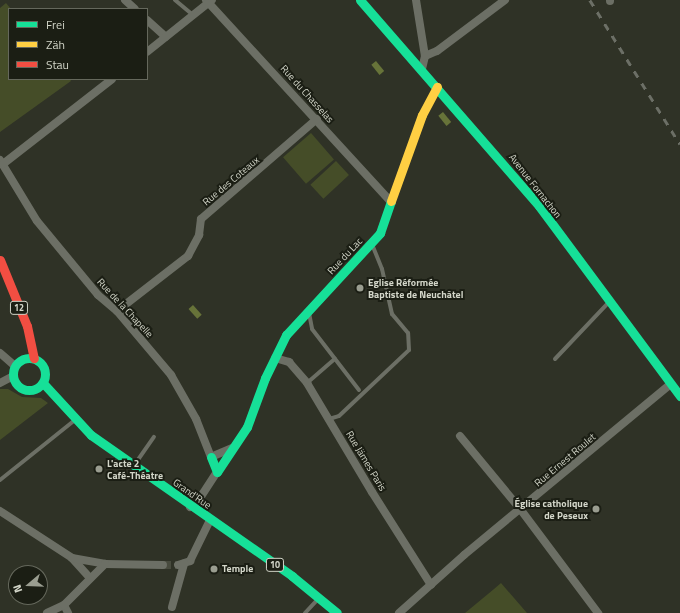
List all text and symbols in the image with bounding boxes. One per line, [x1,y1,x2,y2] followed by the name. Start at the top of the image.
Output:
[8,8,148,80] legend
[46,15,65,34] text: Frei
[46,35,65,54] text: Zäh
[46,55,69,74] text: Stau
[278,63,336,125] street label: Rue du Chasselas
[506,152,564,220] street label: Avenue Fornachon
[200,154,262,208] street label: Rue des Coteaux
[325,235,365,277] street label: Rue du Lac
[95,276,155,340] street label: Rue de la Chapelle
[368,276,463,300] place label: Eglise Réformée Baptiste de Neuchâtel
[355,283,365,293] marker: Eglise Réformée Baptiste de Neuchâtel
[9,301,29,315] road number: 12
[343,429,389,493] street label: Rue Jämes Paris
[532,431,598,489] street label: Rue Ernest Roulet
[107,457,163,480] place label: L'acte 2 Café-Théatre
[94,464,104,474] marker: L'acte 2 Café-Théatre
[171,477,213,511] street label: Grand'Rue
[515,497,588,520] place label: Église catholique de Peseux
[591,504,601,514] marker: Église catholique de Peseux
[265,558,285,572] road number: 10
[222,563,253,575] place label: Temple
[209,564,219,574] marker: Temple
[8,565,48,605] north arrow
[9,582,26,595] text: N

